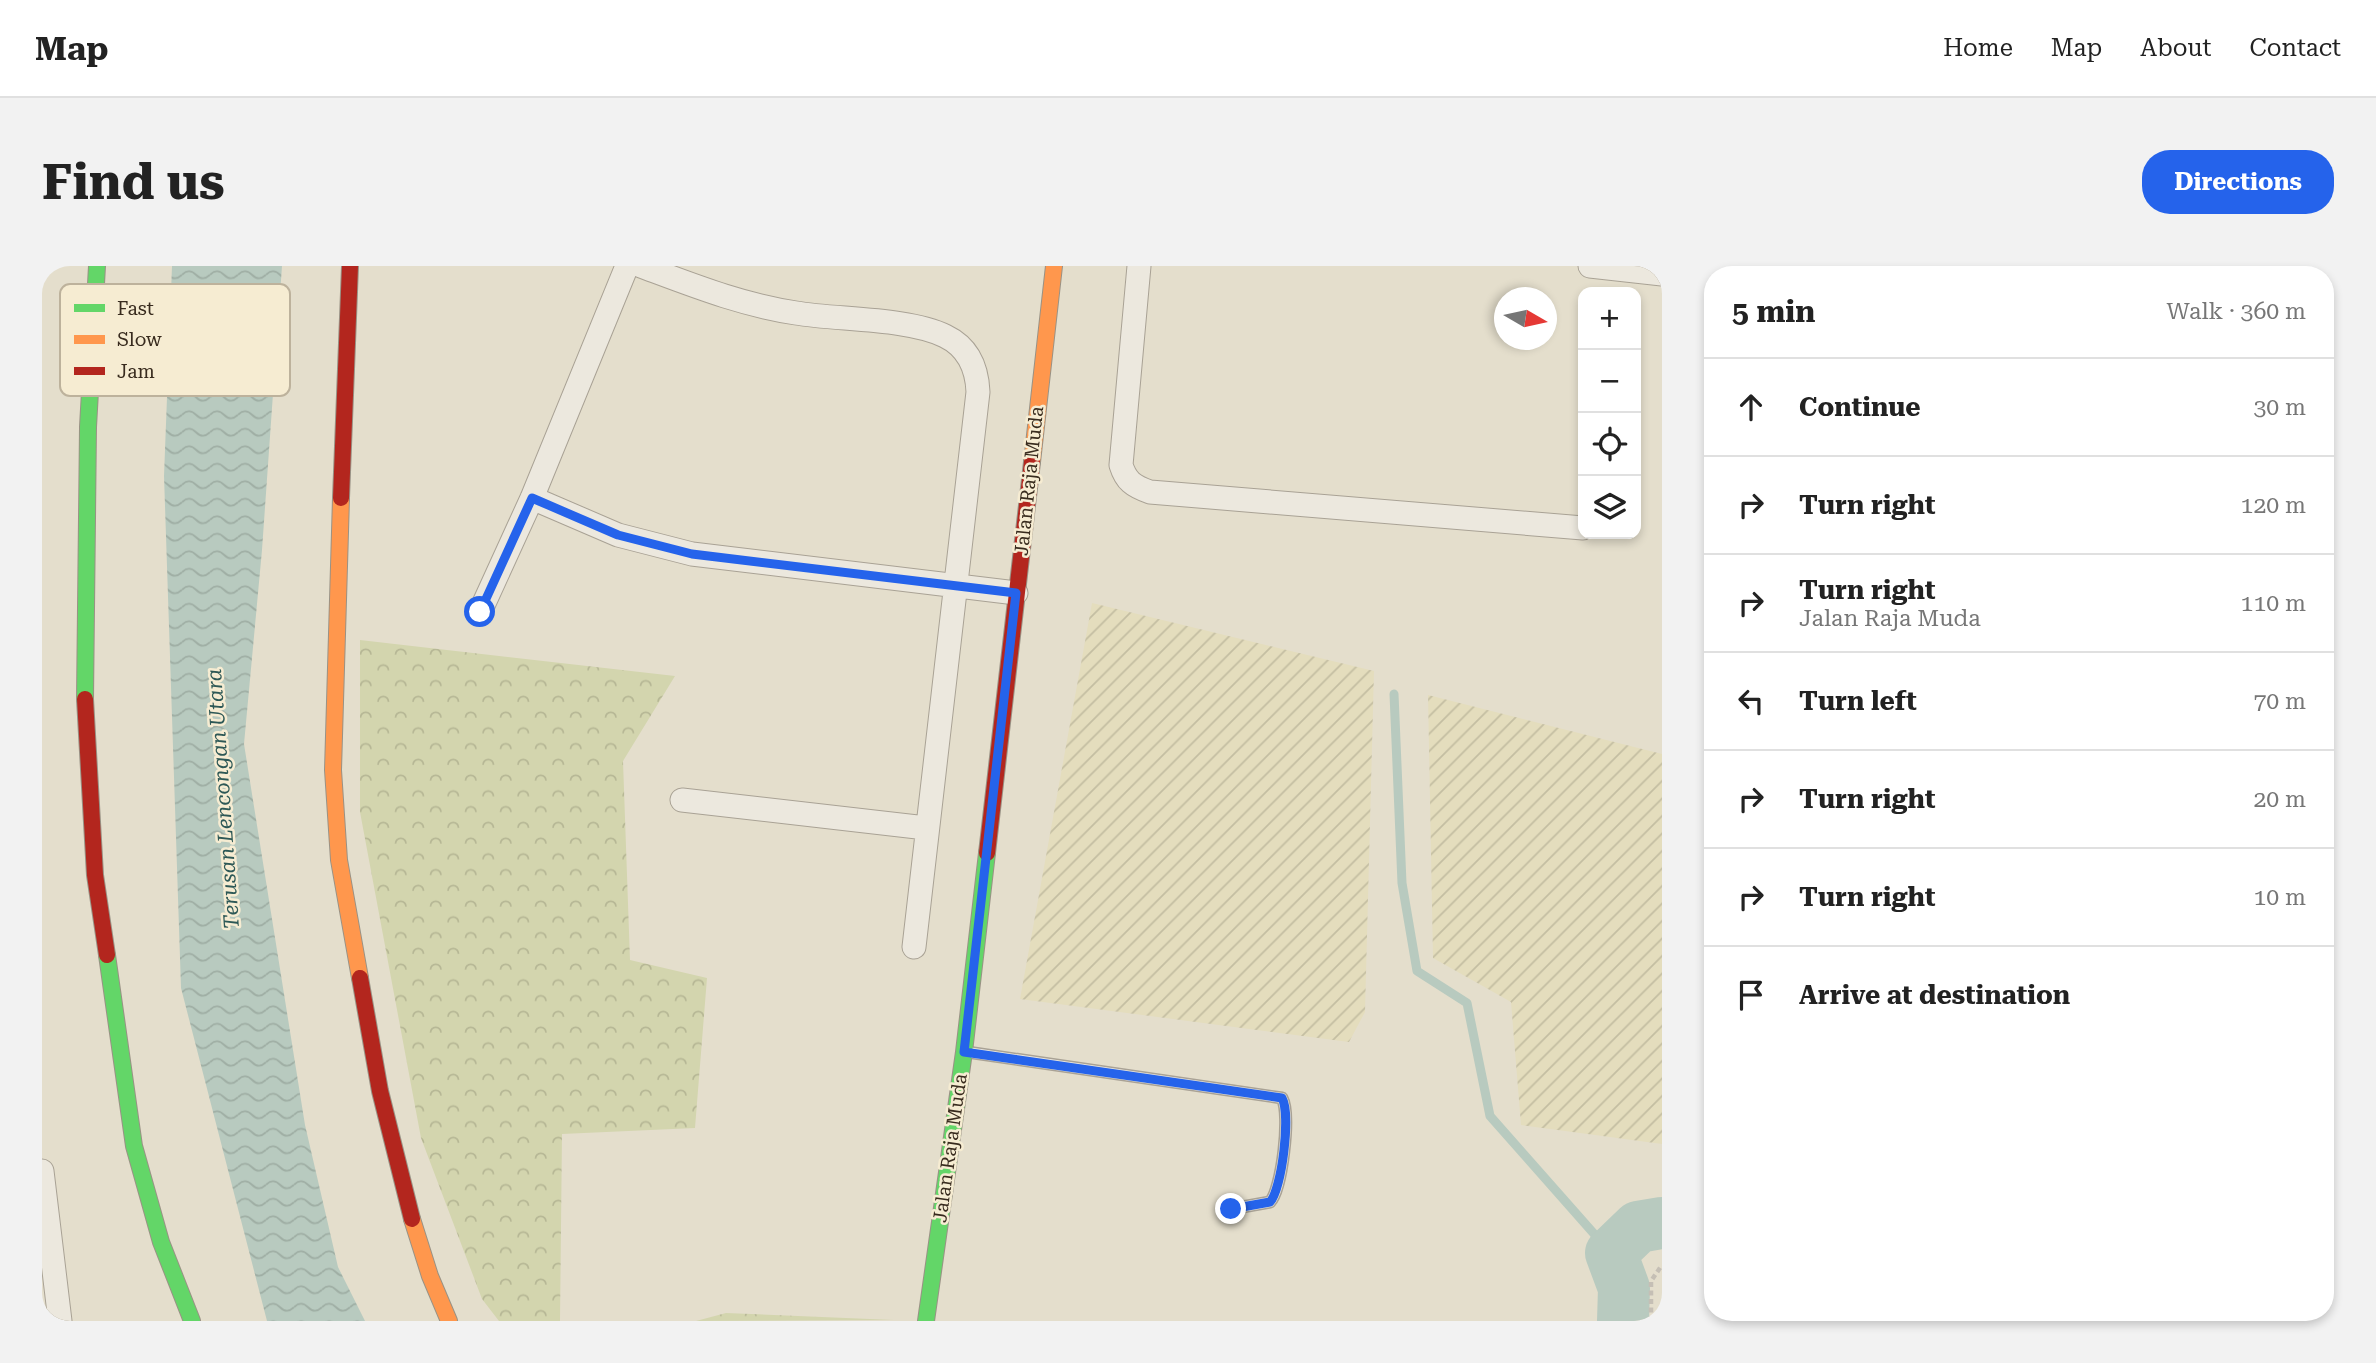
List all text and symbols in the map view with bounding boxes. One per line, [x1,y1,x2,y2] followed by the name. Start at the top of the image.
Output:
[35,29,109,68] text: Map
[1943,34,2013,62] text: Home
[2051,34,2102,62] text: Map
[2140,34,2211,62] text: About
[2249,34,2341,62] text: Contact
[2142,150,2334,214] button: Directions
[42,154,225,211] text: Find us
[60,284,290,396] legend
[1494,287,1557,350] north arrow
[1578,287,1641,539] map controls
[1578,287,1641,350] button: +
[1732,294,1815,329] text: 5 min
[117,297,154,320] text: Fast
[2167,298,2306,325] text: Walk · 360 m
[117,328,162,351] text: Slow
[1578,350,1641,413] button: −
[117,360,155,383] text: Jam
[1732,388,1770,426] icon: ahead
[1799,392,1921,422] text: Continue
[2253,394,2306,421] text: 30 m
[1010,404,1048,557] street label: Jalan Raja Muda
[1578,413,1641,476] button: locate
[1578,476,1641,539] button: layers
[1732,486,1770,524] icon: right
[1799,490,1935,520] text: Turn right
[2241,492,2306,519] text: 120 m
[1799,575,1935,605] text: Turn right
[1732,584,1770,622] icon: right
[2241,590,2306,617] text: 110 m
[464,596,495,627] route start
[1799,605,1981,632] text: Jalan Raja Muda
[202,668,244,930] water label: Terusan Lencongan Utara
[1732,682,1770,720] icon: left
[1799,686,1917,716] text: Turn left
[2253,688,2306,715] text: 70 m
[1732,780,1770,818] icon: right
[1799,784,1935,814] text: Turn right
[2253,786,2306,813] text: 20 m
[1732,878,1770,916] icon: right
[1799,882,1935,912] text: Turn right
[2253,884,2306,911] text: 10 m
[1732,976,1770,1014] icon: arrive
[1799,980,2070,1010] text: Arrive at destination
[928,1071,972,1224] street label: Jalan Raja Muda
[1215,1193,1246,1224] route end

